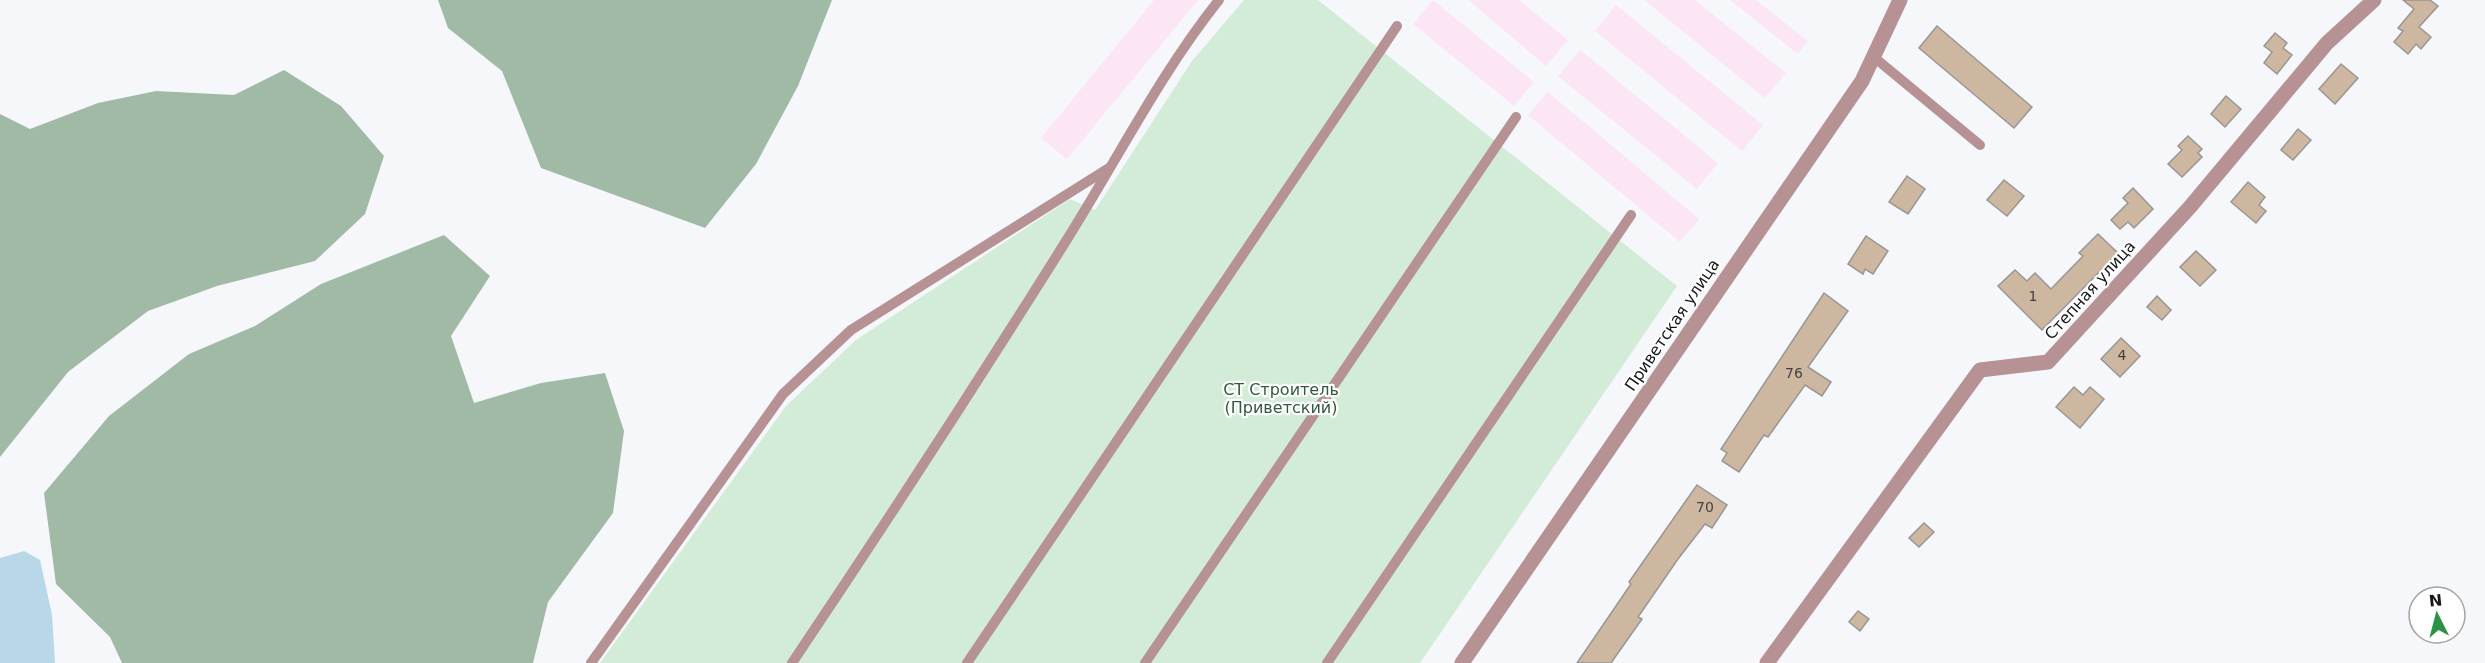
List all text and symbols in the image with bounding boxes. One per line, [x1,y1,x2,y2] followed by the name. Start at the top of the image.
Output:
[2041,237,2139,343] street label: Степная улица
[1621,255,1723,395] street label: Приветская улица
[2029,288,2037,304] house number: 1
[2118,347,2127,363] house number: 4
[1785,365,1803,381] house number: 76
[1223,380,1339,417] park label: СТ Строитель (Приветский)
[1696,499,1714,515] house number: 70
[2407,585,2467,645] north arrow
[2428,590,2443,611] text: N

